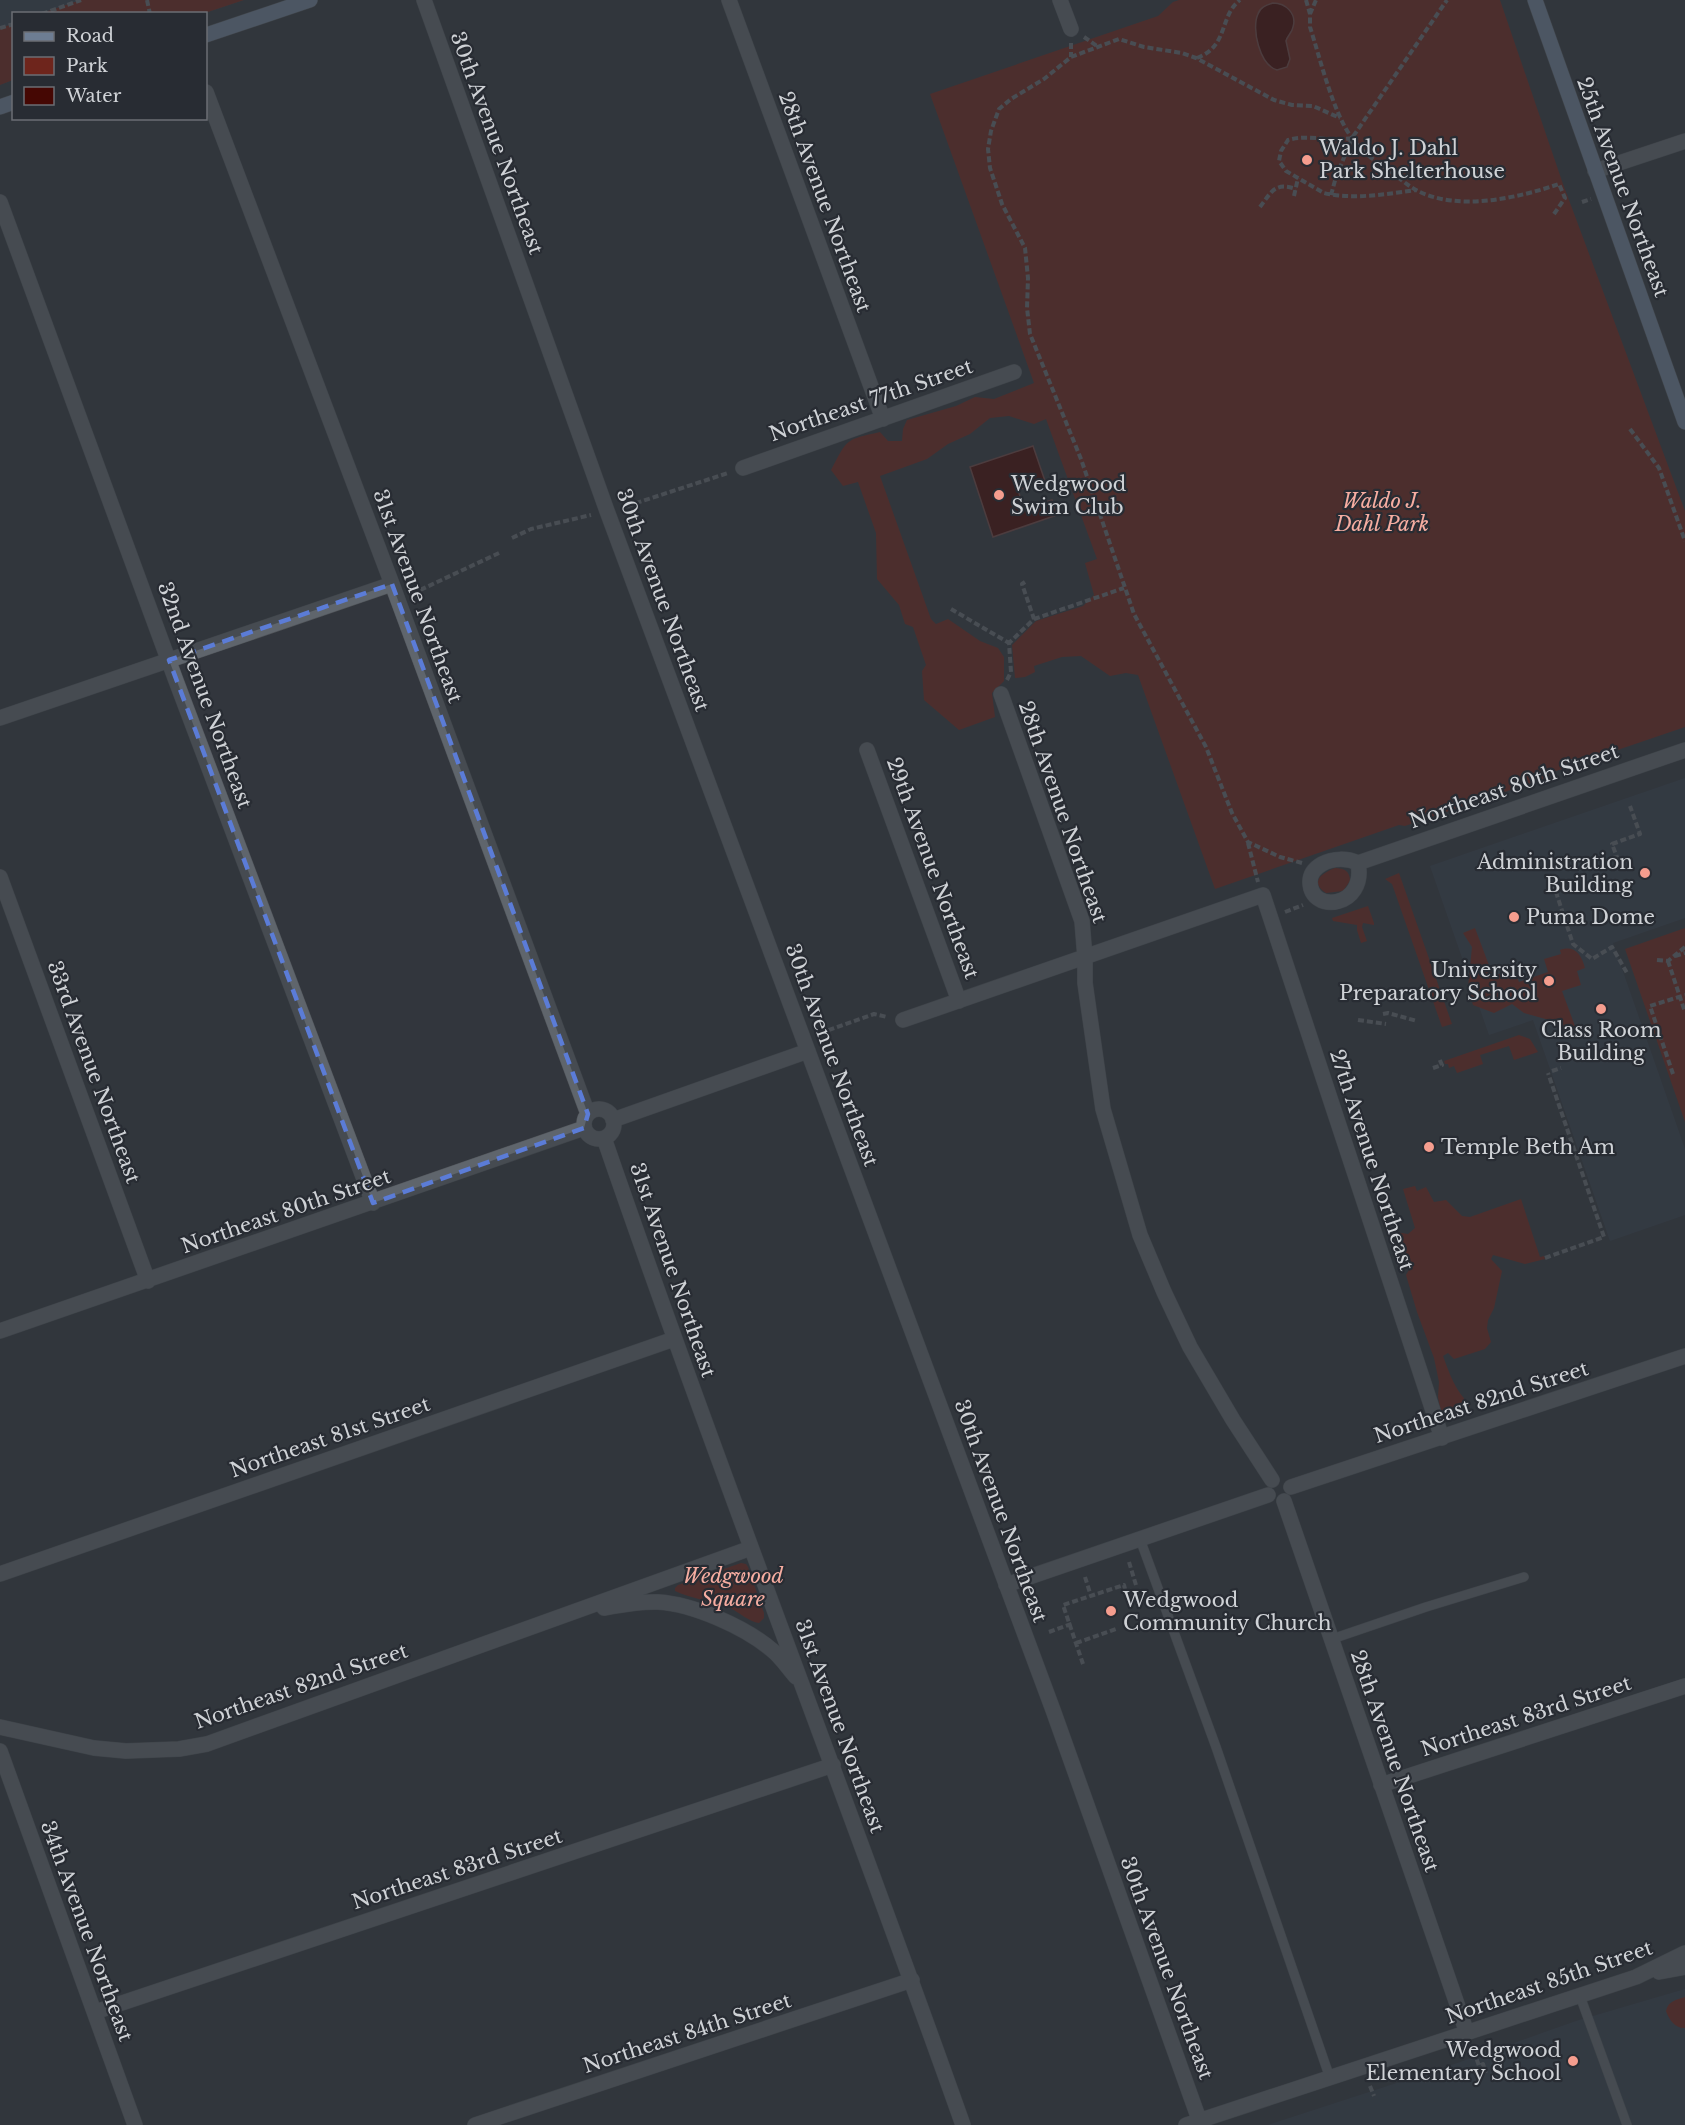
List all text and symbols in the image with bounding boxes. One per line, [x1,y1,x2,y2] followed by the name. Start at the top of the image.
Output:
[12,12,207,120] legend
[66,25,114,47] text: Road
[445,28,549,258] street label: 30th Avenue Northeast
[66,55,108,77] text: Park
[1572,74,1674,301] street label: 25th Avenue Northeast
[65,85,122,107] text: Water
[774,88,876,316] street label: 28th Avenue Northeast
[1318,136,1505,183] place label: Waldo J. Dahl Park Shelterhouse
[1300,153,1314,167] marker: Waldo J. Dahl Park Shelterhouse
[766,354,976,446] street label: Northeast 77th Street
[1010,472,1126,519] place label: Wedgwood Swim Club
[611,485,715,715] street label: 30th Avenue Northeast
[368,486,468,706] street label: 31st Avenue Northeast
[992,488,1006,502] marker: Wedgwood Swim Club
[1334,489,1429,536] park label: Waldo J. Dahl Park
[153,578,257,812] street label: 32nd Avenue Northeast
[1014,698,1112,927] street label: 28th Avenue Northeast
[1406,739,1622,833] street label: Northeast 80th Street
[882,754,984,982] street label: 29th Avenue Northeast
[1476,850,1634,897] place label: Administration Building
[1638,866,1652,880] marker: Administration Building
[1526,905,1655,929] place label: Puma Dome
[1507,910,1521,924] marker: Puma Dome
[780,940,884,1170] street label: 30th Avenue Northeast
[43,958,146,1187] street label: 33rd Avenue Northeast
[1339,958,1537,1005] place label: University Preparatory School
[1542,974,1556,988] marker: University Preparatory School
[1594,1002,1608,1016] marker: Class Room Building
[1541,1018,1662,1065] place label: Class Room Building
[1325,1046,1419,1274] street label: 27th Avenue Northeast
[1441,1135,1616,1159] place label: Temple Beth Am
[1422,1140,1436,1154] marker: Temple Beth Am
[625,1160,721,1381] street label: 31st Avenue Northeast
[178,1164,394,1258] street label: Northeast 80th Street
[1371,1356,1592,1448] street label: Northeast 82nd Street
[227,1391,434,1483] street label: Northeast 81st Street
[949,1396,1053,1626] street label: 30th Avenue Northeast
[683,1564,783,1611] park label: Wedgwood Square
[1122,1588,1332,1635] place label: Wedgwood Community Church
[1104,1604,1118,1618] marker: Wedgwood Community Church
[790,1616,890,1836] street label: 31st Avenue Northeast
[191,1638,411,1734] street label: Northeast 82nd Street
[1346,1647,1444,1876] street label: 28th Avenue Northeast
[1418,1671,1634,1761] street label: Northeast 83rd Street
[36,1818,138,2045] street label: 34th Avenue Northeast
[349,1824,565,1914] street label: Northeast 83rd Street
[1115,1853,1219,2083] street label: 30th Avenue Northeast
[1443,1935,1656,2029] street label: Northeast 85th Street
[580,1988,794,2078] street label: Northeast 84th Street
[1366,2038,1561,2085] place label: Wedgwood Elementary School
[1566,2054,1580,2068] marker: Wedgwood Elementary School

